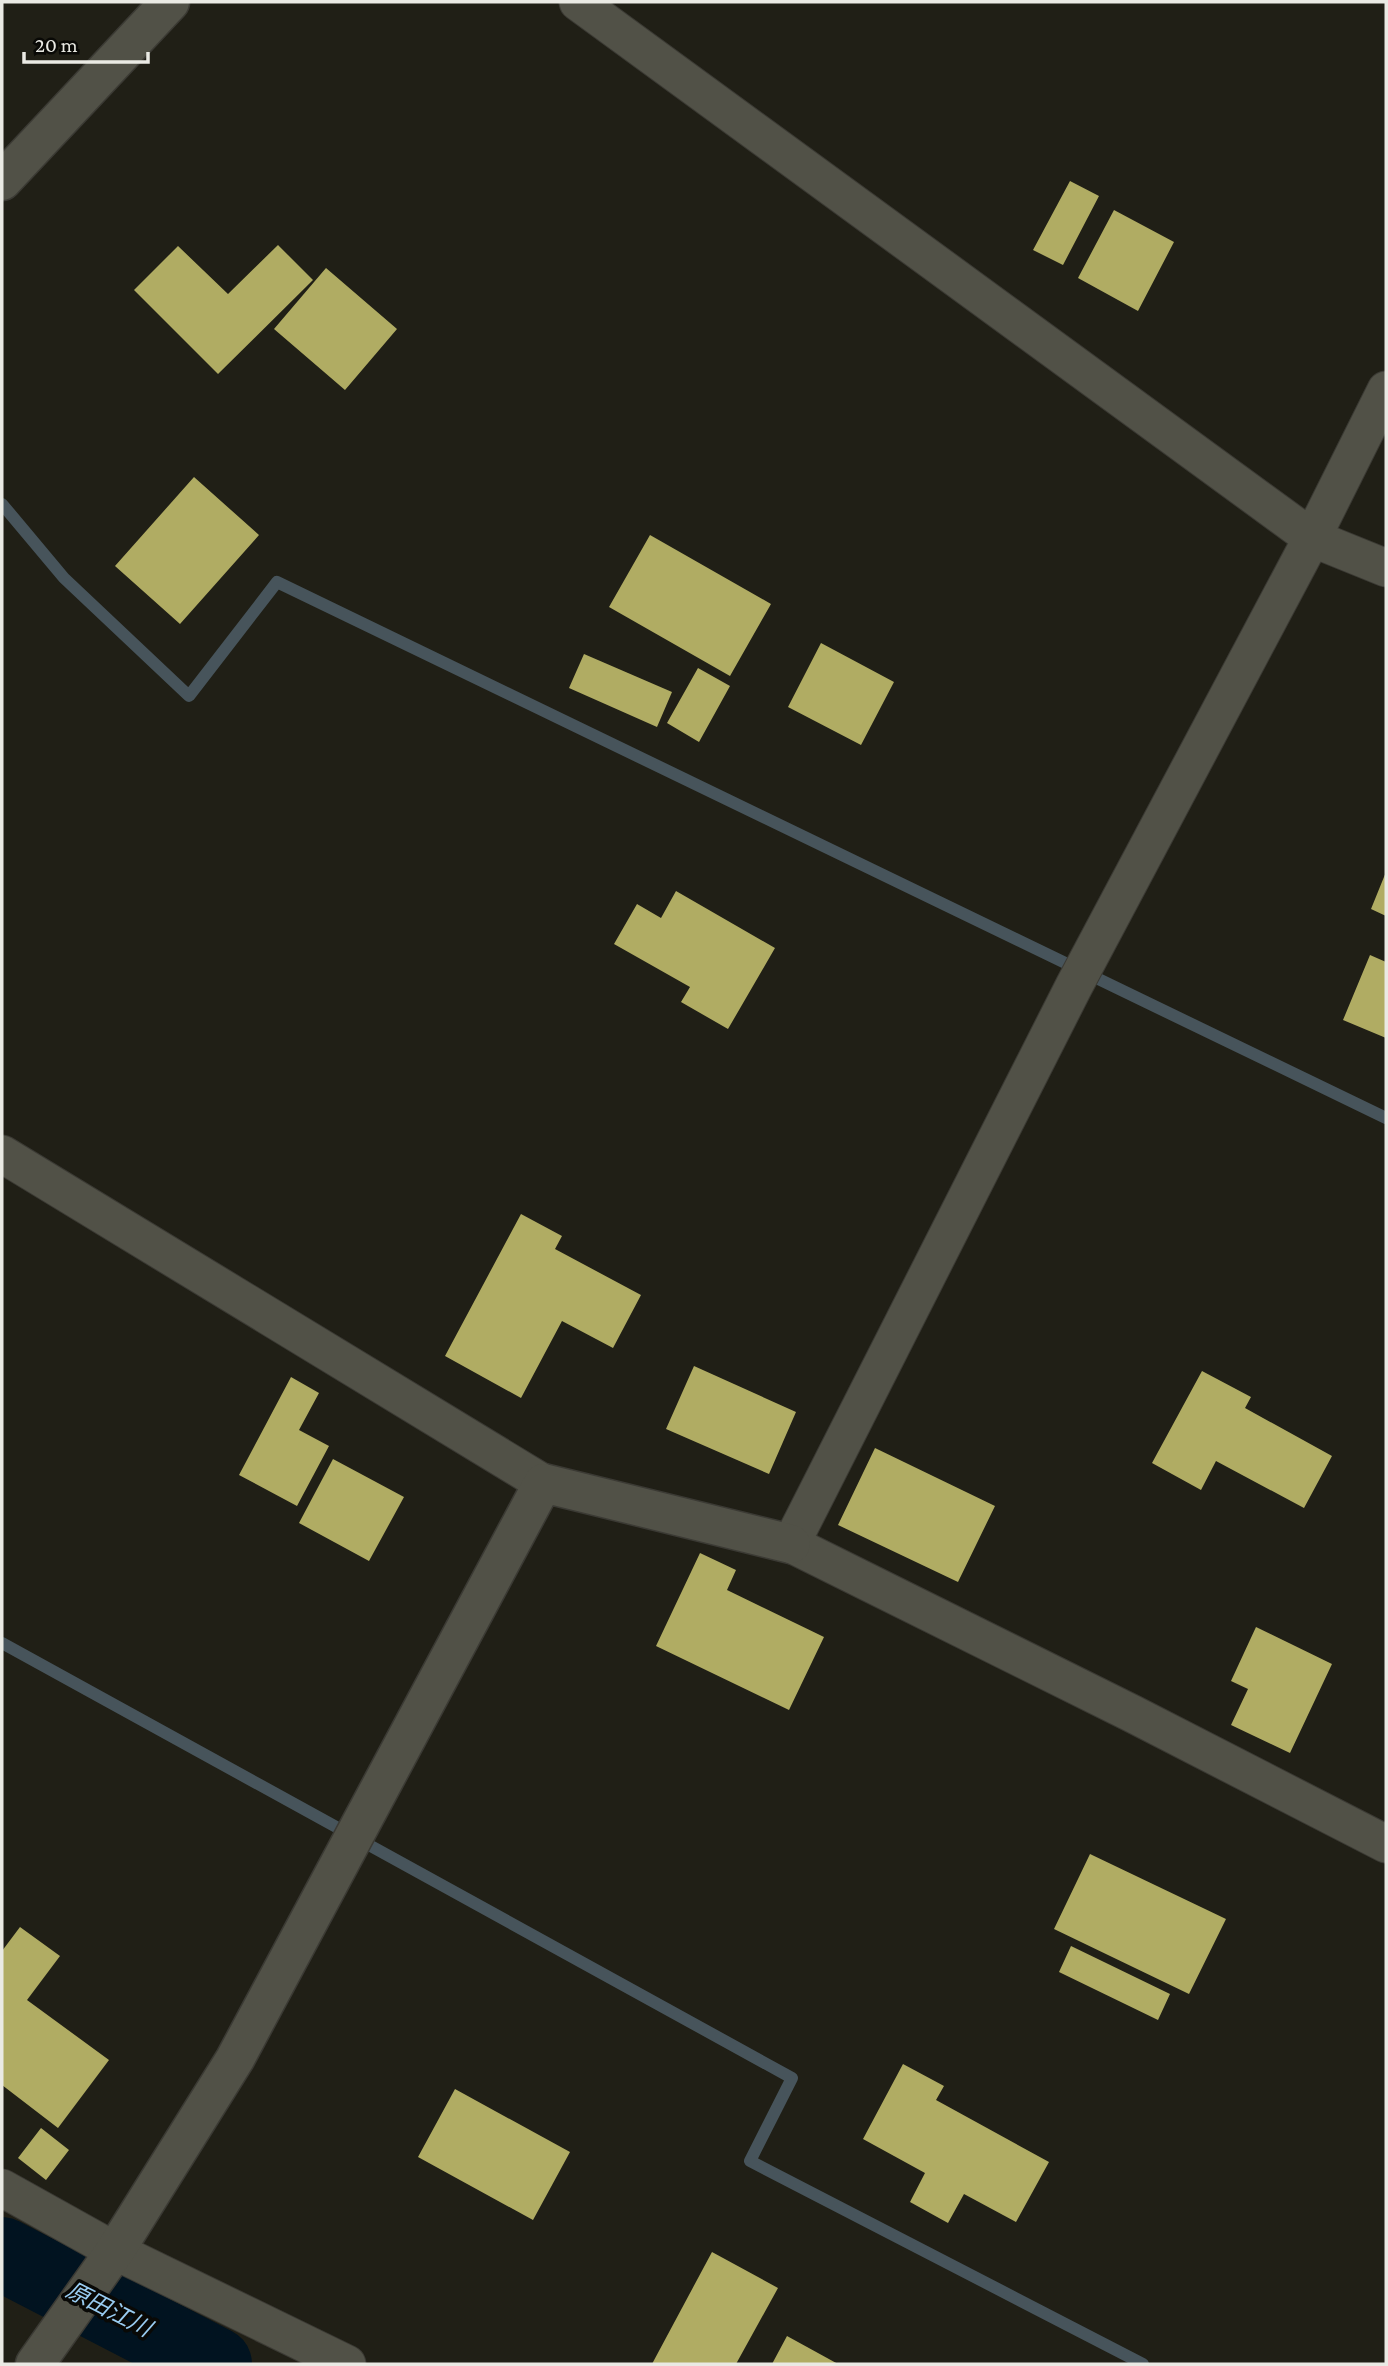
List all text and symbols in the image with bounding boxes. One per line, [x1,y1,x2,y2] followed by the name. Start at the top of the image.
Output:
[24,21,149,65] scale bar
[35,33,78,57] text: 20 m
[62,2277,159,2343] water label: 原田江川

